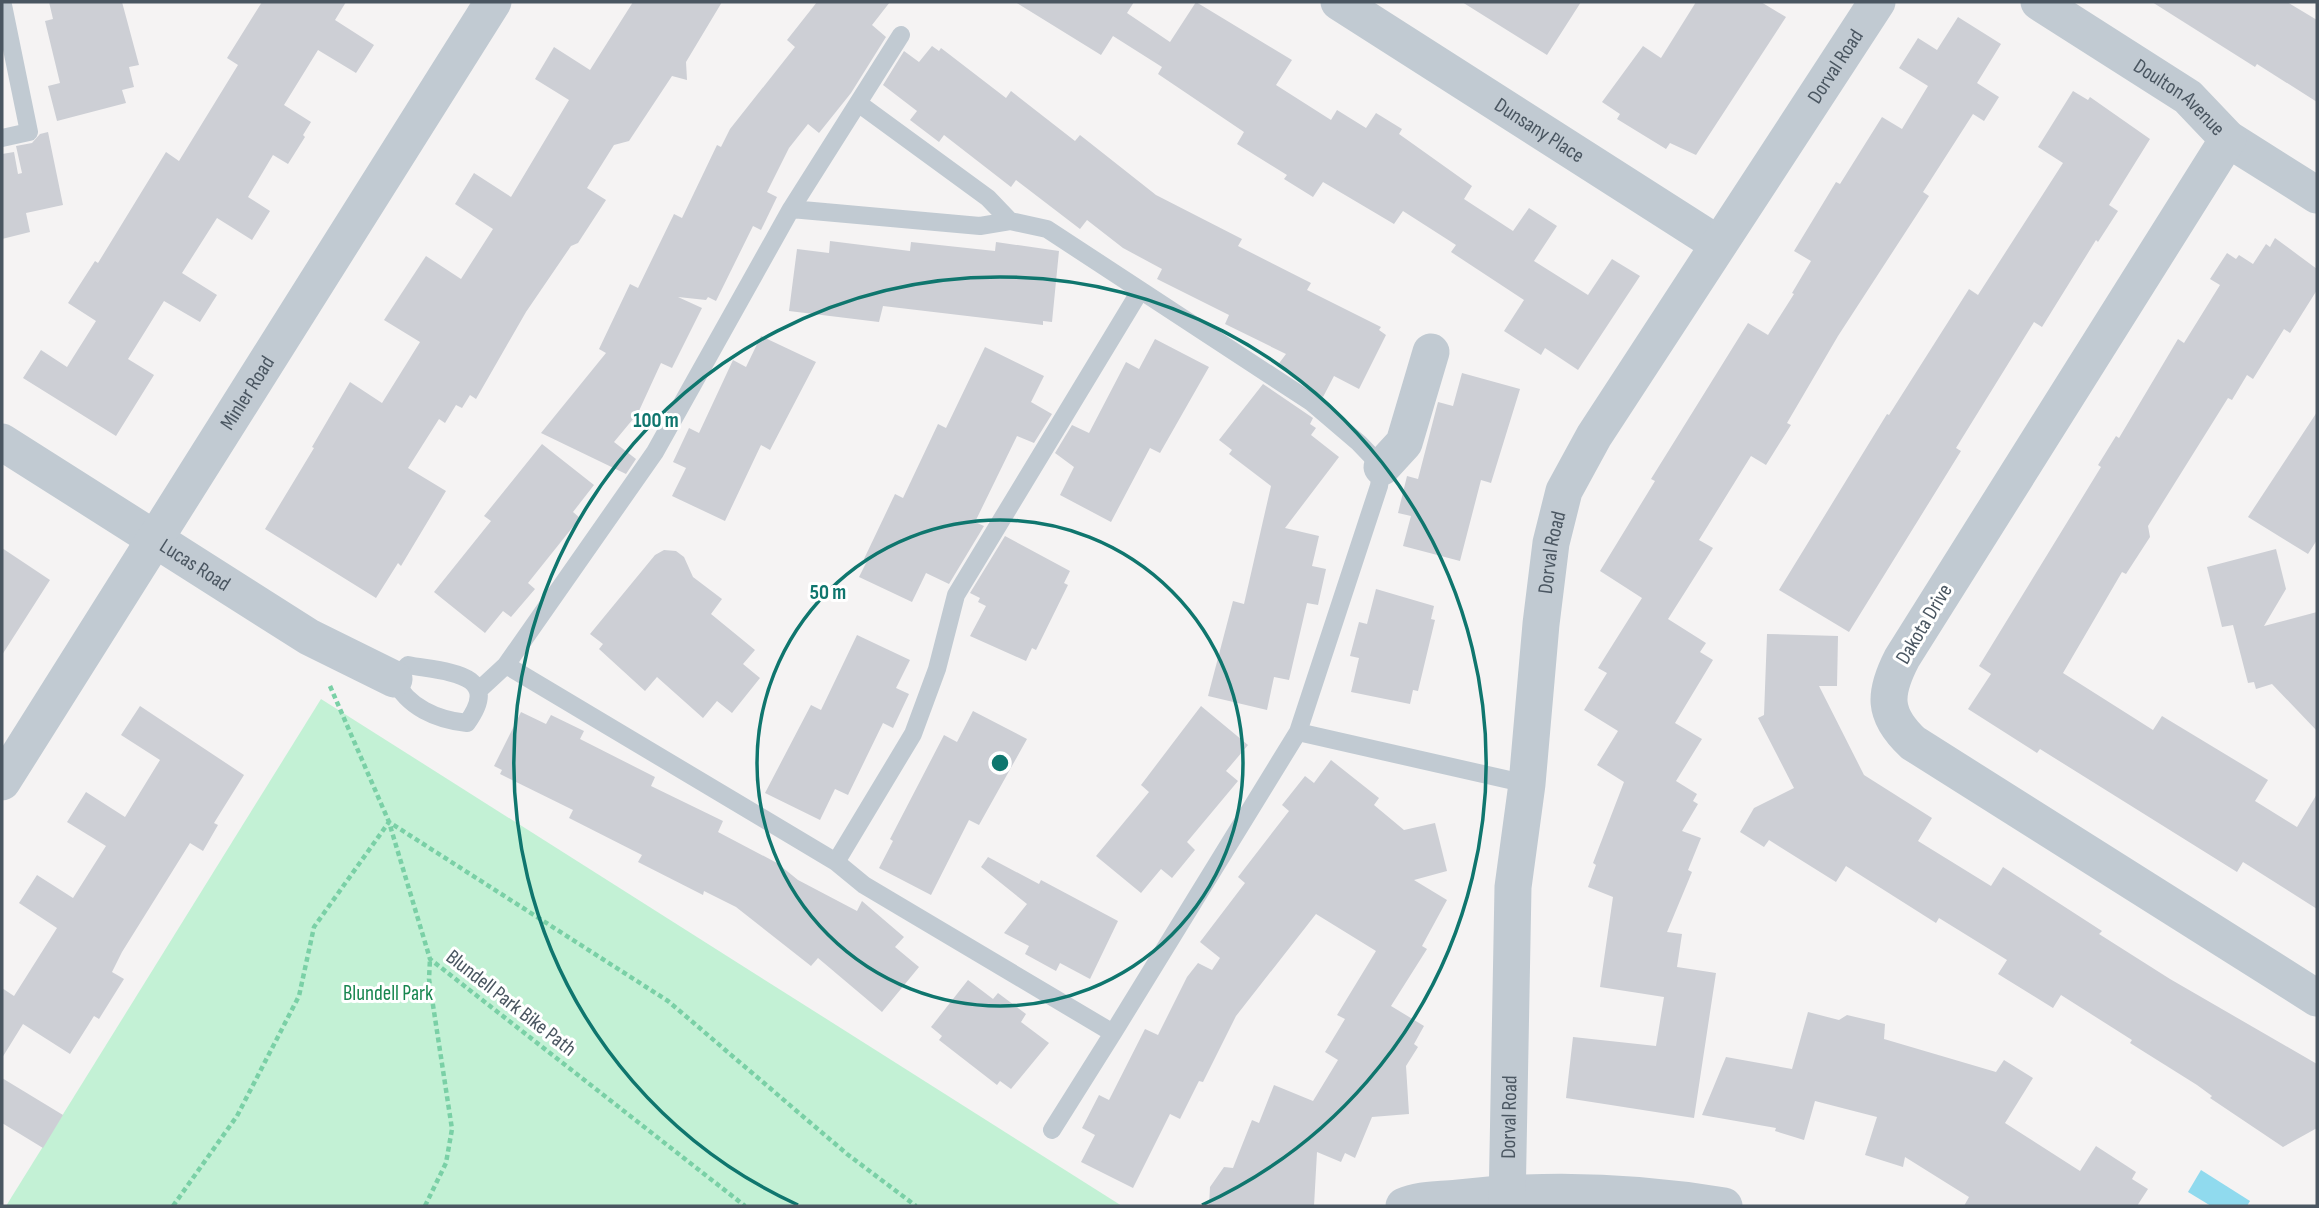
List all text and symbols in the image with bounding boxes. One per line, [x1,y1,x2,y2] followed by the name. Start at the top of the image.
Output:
[1802,24,1868,108] street label: Dorval Road
[2129,53,2231,141] street label: Doulton Avenue
[1490,92,1589,168] street label: Dunsany Place
[215,351,280,434] street label: Minler Road
[633,408,679,433] text: 100 m
[1532,508,1571,595] street label: Dorval Road
[155,533,235,596] street label: Lucas Road
[1890,579,1958,669] street label: Dakota Drive
[810,580,846,605] text: 50 m
[988,751,1012,775] centre of rings
[441,944,581,1062] street label: Blundell Park Bike Path
[343,981,433,1006] park label: Blundell Park
[1495,1075,1522,1159] street label: Dorval Road

